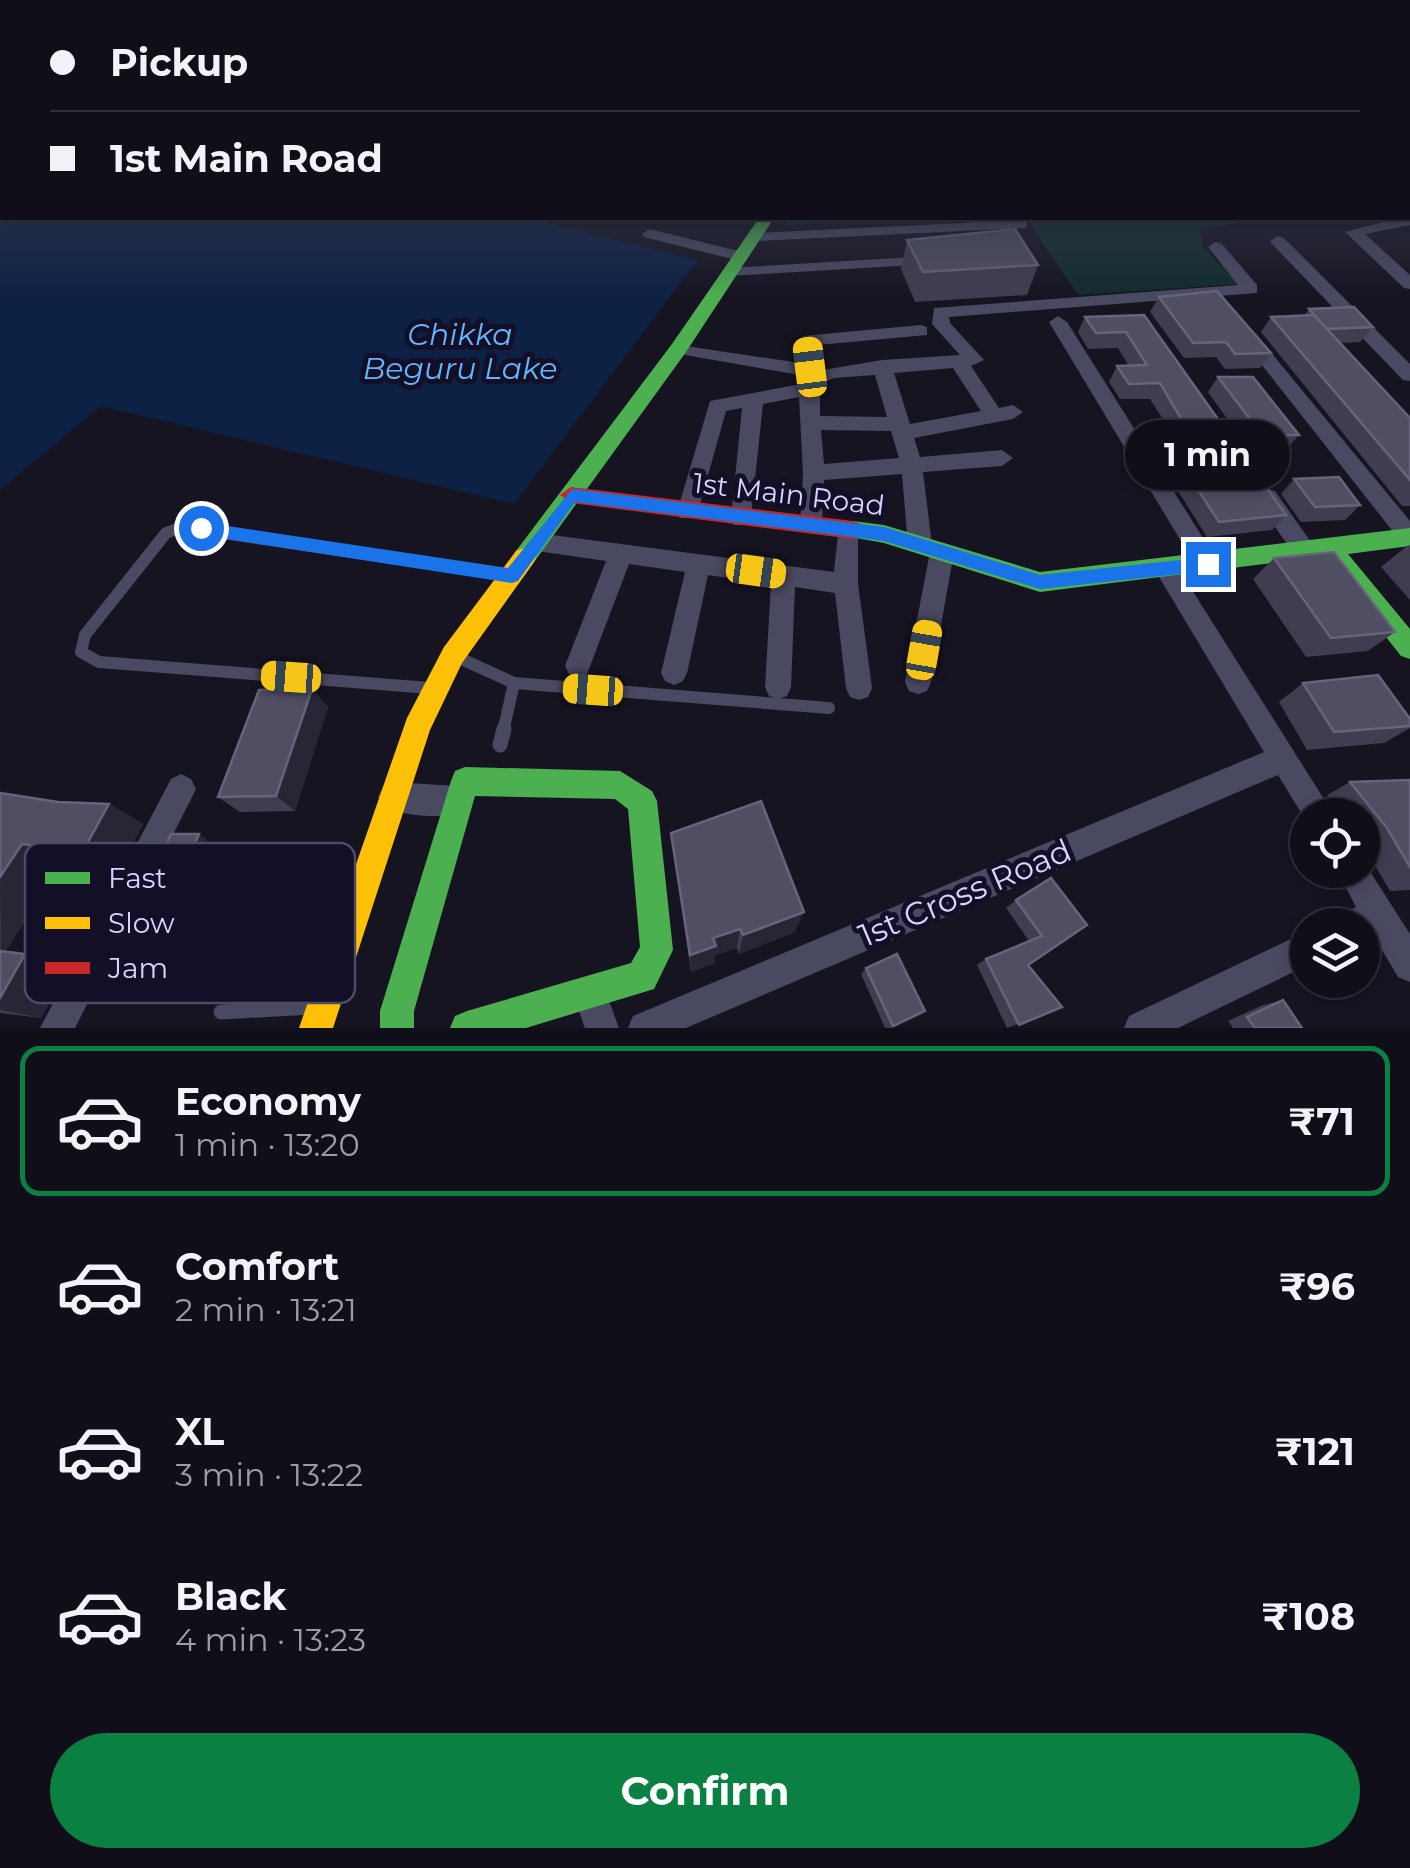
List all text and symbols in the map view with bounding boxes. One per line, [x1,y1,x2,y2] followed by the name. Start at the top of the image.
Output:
[110,39,248,86] text: Pickup
[110,135,383,182] text: 1st Main Road
[363,316,557,387] water label: Chikka Beguru Lake
[791,335,829,399] car
[1126,419,1290,489] callout: 1 min
[1164,435,1251,474] text: 1 min
[691,465,887,523] street label: 1st Main Road
[179,506,224,551] route start
[1186,542,1231,587] route end
[724,552,788,590] car
[904,618,944,682] car
[260,660,322,694] car
[562,673,624,707] car
[1290,798,1380,998] map controls
[1290,798,1380,888] button: locate
[853,830,1077,955] street label: 1st Cross Road
[25,843,355,1003] legend
[108,861,167,895] text: Fast
[108,906,175,940] text: Slow
[1290,908,1380,998] button: layers
[107,951,168,985] text: Jam
[55,1076,145,1166] icon: car
[175,1078,361,1125] text: Economy
[1289,1098,1355,1145] text: ₹71
[175,1125,360,1164] text: 1 min · 13:20
[55,1241,145,1331] icon: car
[175,1243,339,1290] text: Comfort
[1279,1263,1355,1310] text: ₹96
[175,1290,357,1329] text: 2 min · 13:21
[55,1406,145,1496] icon: car
[175,1408,224,1455] text: XL
[1275,1428,1355,1475] text: ₹121
[175,1455,363,1494] text: 3 min · 13:22
[55,1571,145,1661] icon: car
[175,1573,286,1620] text: Black
[1261,1593,1355,1640] text: ₹108
[175,1620,366,1659] text: 4 min · 13:23
[50,1733,1360,1848] button: Confirm

